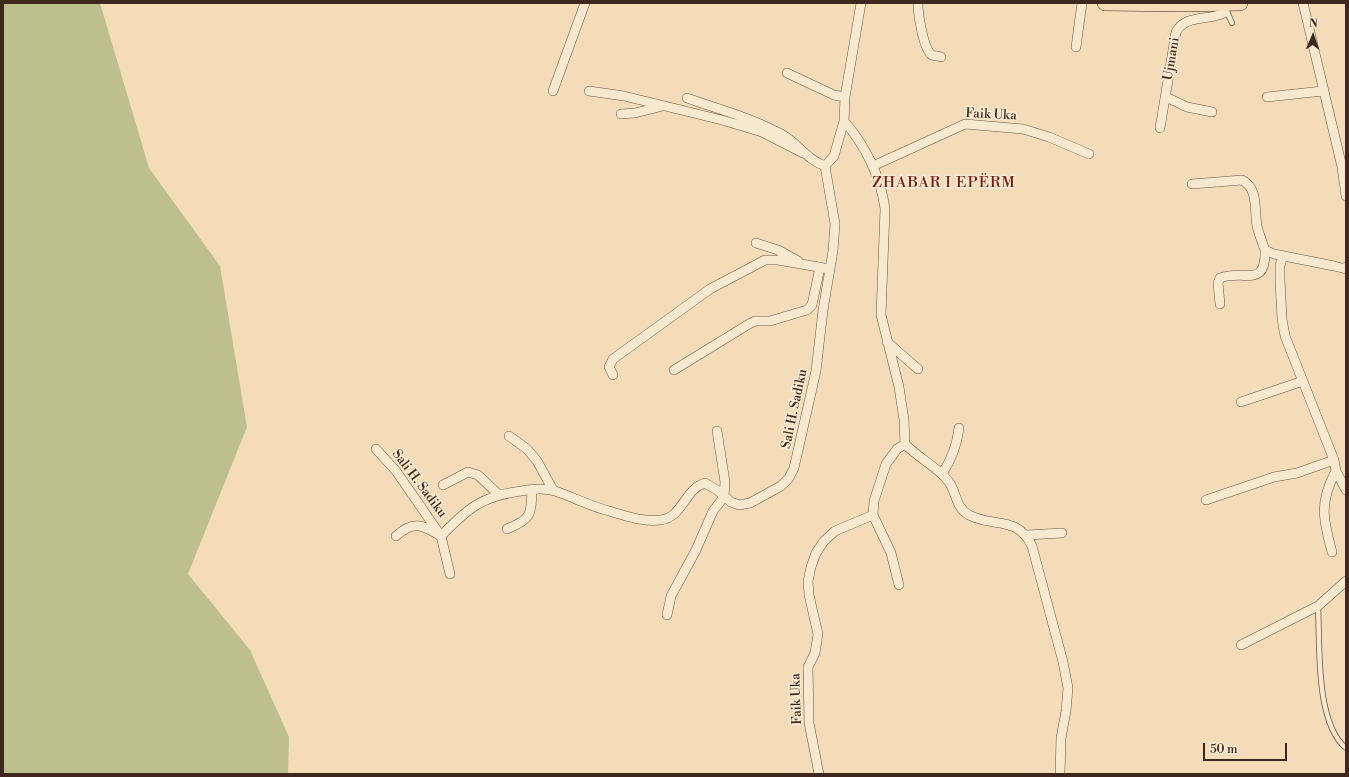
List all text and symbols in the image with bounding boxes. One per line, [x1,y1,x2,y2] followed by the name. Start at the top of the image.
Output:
[1293,16,1333,56] north arrow
[1309,17,1318,31] text: N
[1161,36,1183,82] street label: Ujmani
[965,106,1017,124] street label: Faik Uka
[872,174,1016,192] district label: ZHABAR I EPËRM
[779,368,811,450] street label: Sali H. Sadiku
[388,447,450,521] street label: Sali H. Sadiku
[788,673,806,725] street label: Faik Uka
[1205,735,1289,761] scale bar
[1210,742,1238,757] text: 50 m

